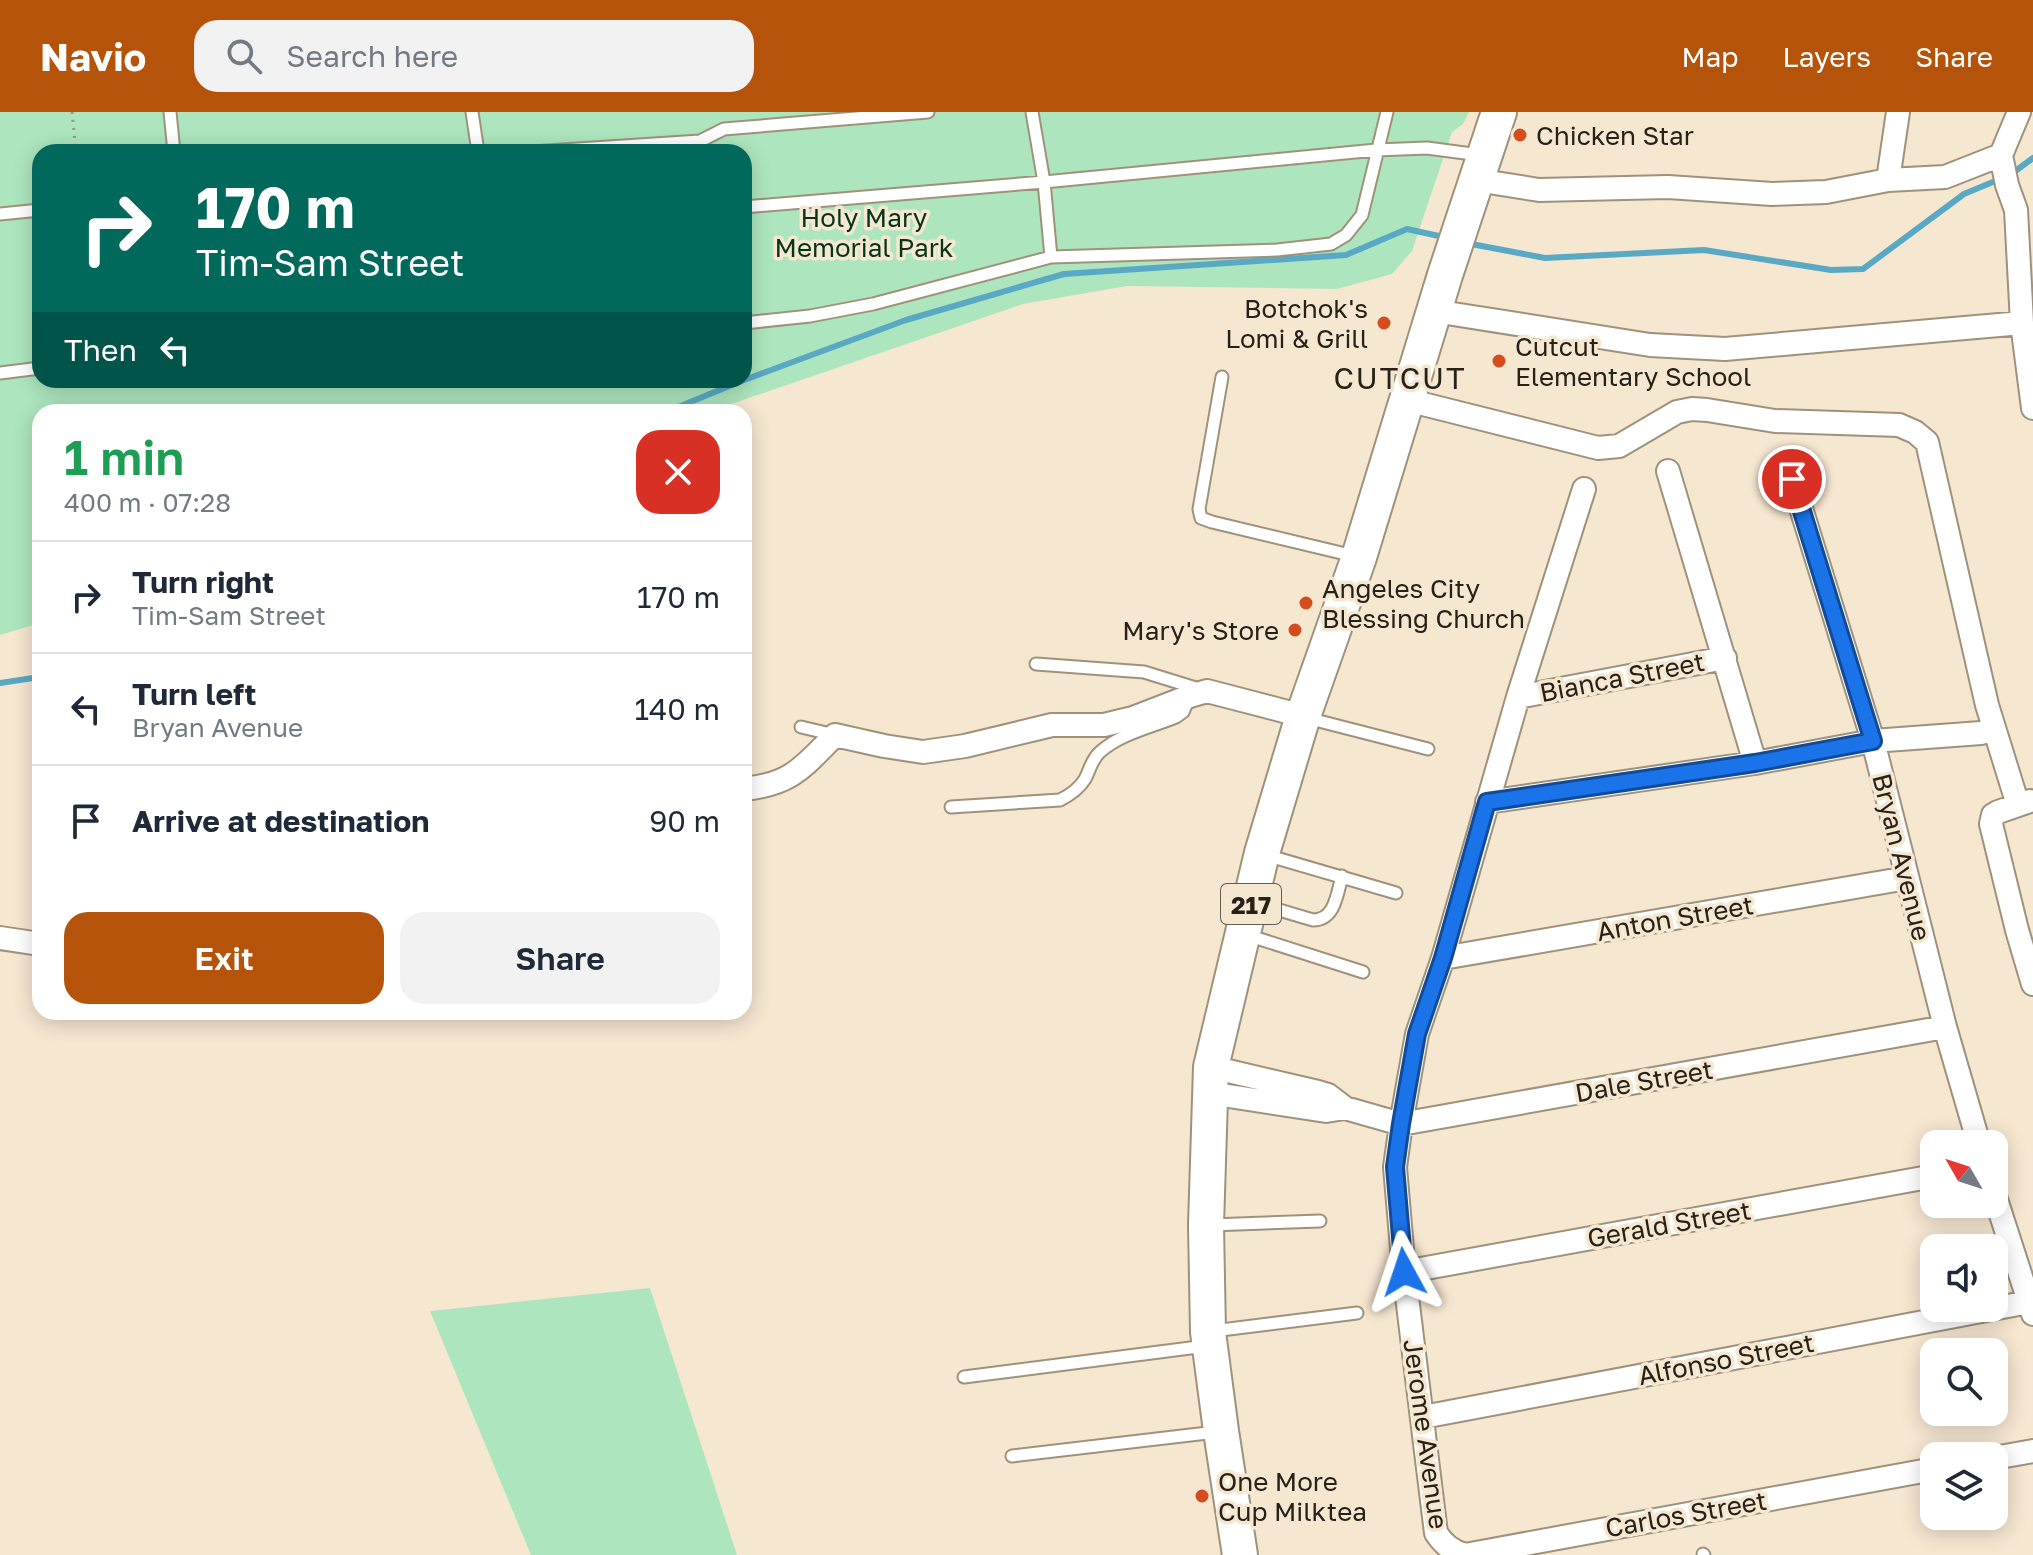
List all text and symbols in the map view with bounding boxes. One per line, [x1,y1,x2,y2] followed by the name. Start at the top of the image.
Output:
[194,20,754,92] search box
[40,34,146,79] text: Navio
[222,34,266,78] icon: search
[286,38,458,74] text: Search here
[1681,40,1739,73] text: Map
[1783,40,1871,73] text: Layers
[1915,40,1993,73] text: Share
[1536,120,1694,151] place label: Chicken Star
[1511,126,1529,144] marker: Chicken Star
[196,173,355,240] text: 170 m
[64,176,168,280] icon: right
[775,202,954,263] park label: Holy Mary Memorial Park
[196,241,464,284] text: Tim-Sam Street
[1225,293,1368,354] place label: Botchok's Lomi & Grill
[1375,314,1393,332] marker: Botchok's Lomi & Grill
[153,328,197,372] icon: left
[1515,331,1751,392] place label: Cutcut Elementary School
[64,332,137,368] text: Then
[1490,352,1508,370] marker: Cutcut Elementary School
[1333,360,1467,396] district label: CUTCUT
[64,428,184,486] text: 1 min
[636,430,720,514] button: close
[1758,445,1826,513] pin
[1770,457,1814,501] icon: arrive
[64,487,231,518] text: 400 m · 07:28
[132,564,274,600] text: Turn right
[1322,573,1525,634] place label: Angeles City Blessing Church
[64,575,108,619] icon: right
[637,579,720,615] text: 170 m
[1297,594,1315,612] marker: Angeles City Blessing Church
[132,600,326,631] text: Tim-Sam Street
[1122,615,1279,646] place label: Mary's Store
[1286,621,1304,639] marker: Mary's Store
[1537,646,1707,708] street label: Bianca Street
[132,676,257,712] text: Turn left
[64,687,108,731] icon: left
[635,691,720,727] text: 140 m
[132,712,303,743] text: Bryan Avenue
[1866,770,1938,944] street label: Bryan Avenue
[64,799,108,843] icon: arrive
[132,803,429,839] text: Arrive at destination
[649,803,720,839] text: 90 m
[1221,884,1281,924] road number: 217
[1594,889,1756,947] street label: Anton Street
[64,912,384,1004] button: Exit
[400,912,720,1004] button: Share
[1573,1054,1715,1108] street label: Dale Street
[1920,1130,2008,1218] north arrow
[1920,1130,2008,1530] map controls
[1585,1194,1753,1254] street label: Gerald Street
[1362,1230,1446,1314] position arrow
[1920,1234,2008,1322] button: sound
[1635,1327,1817,1391] street label: Alfonso Street
[1397,1337,1455,1531] street label: Jerome Avenue
[1920,1338,2008,1426] button: search
[1920,1442,2008,1530] button: layers
[1218,1466,1367,1527] place label: One More Cup Milktea
[1603,1485,1769,1543] street label: Carlos Street
[1193,1487,1211,1505] marker: One More Cup Milktea

